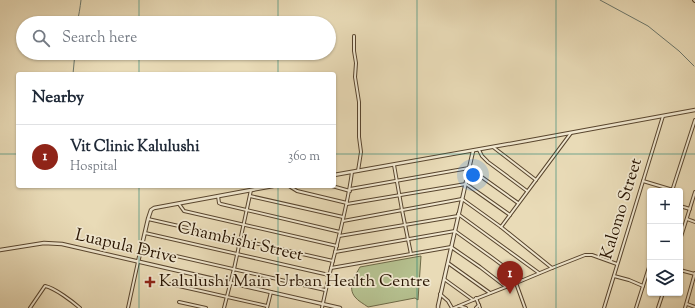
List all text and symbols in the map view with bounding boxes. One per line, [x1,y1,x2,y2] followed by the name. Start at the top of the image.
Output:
[16,16,336,60] search box
[30,27,52,49] icon: search
[62,28,137,49] text: Search here
[32,86,84,110] text: Nearby
[70,137,199,158] text: Vit Clinic Kalulushi
[43,148,47,166] text: 1
[288,148,320,166] text: 360 m
[595,155,649,263] street label: Kalomo Street
[70,158,117,176] text: Hospital
[463,165,483,185] your location
[647,188,683,296] map controls
[647,188,683,224] button: +
[175,216,306,268] street label: Chambishi Street
[73,224,179,270] street label: Luapula Drive
[647,224,683,260] button: −
[647,260,683,296] button: layers
[497,261,523,294] pin: 1
[159,270,430,294] place label: Kalulushi Main Urban Health Centre
[144,276,156,288] marker: Kalulushi Main Urban Health Centre

